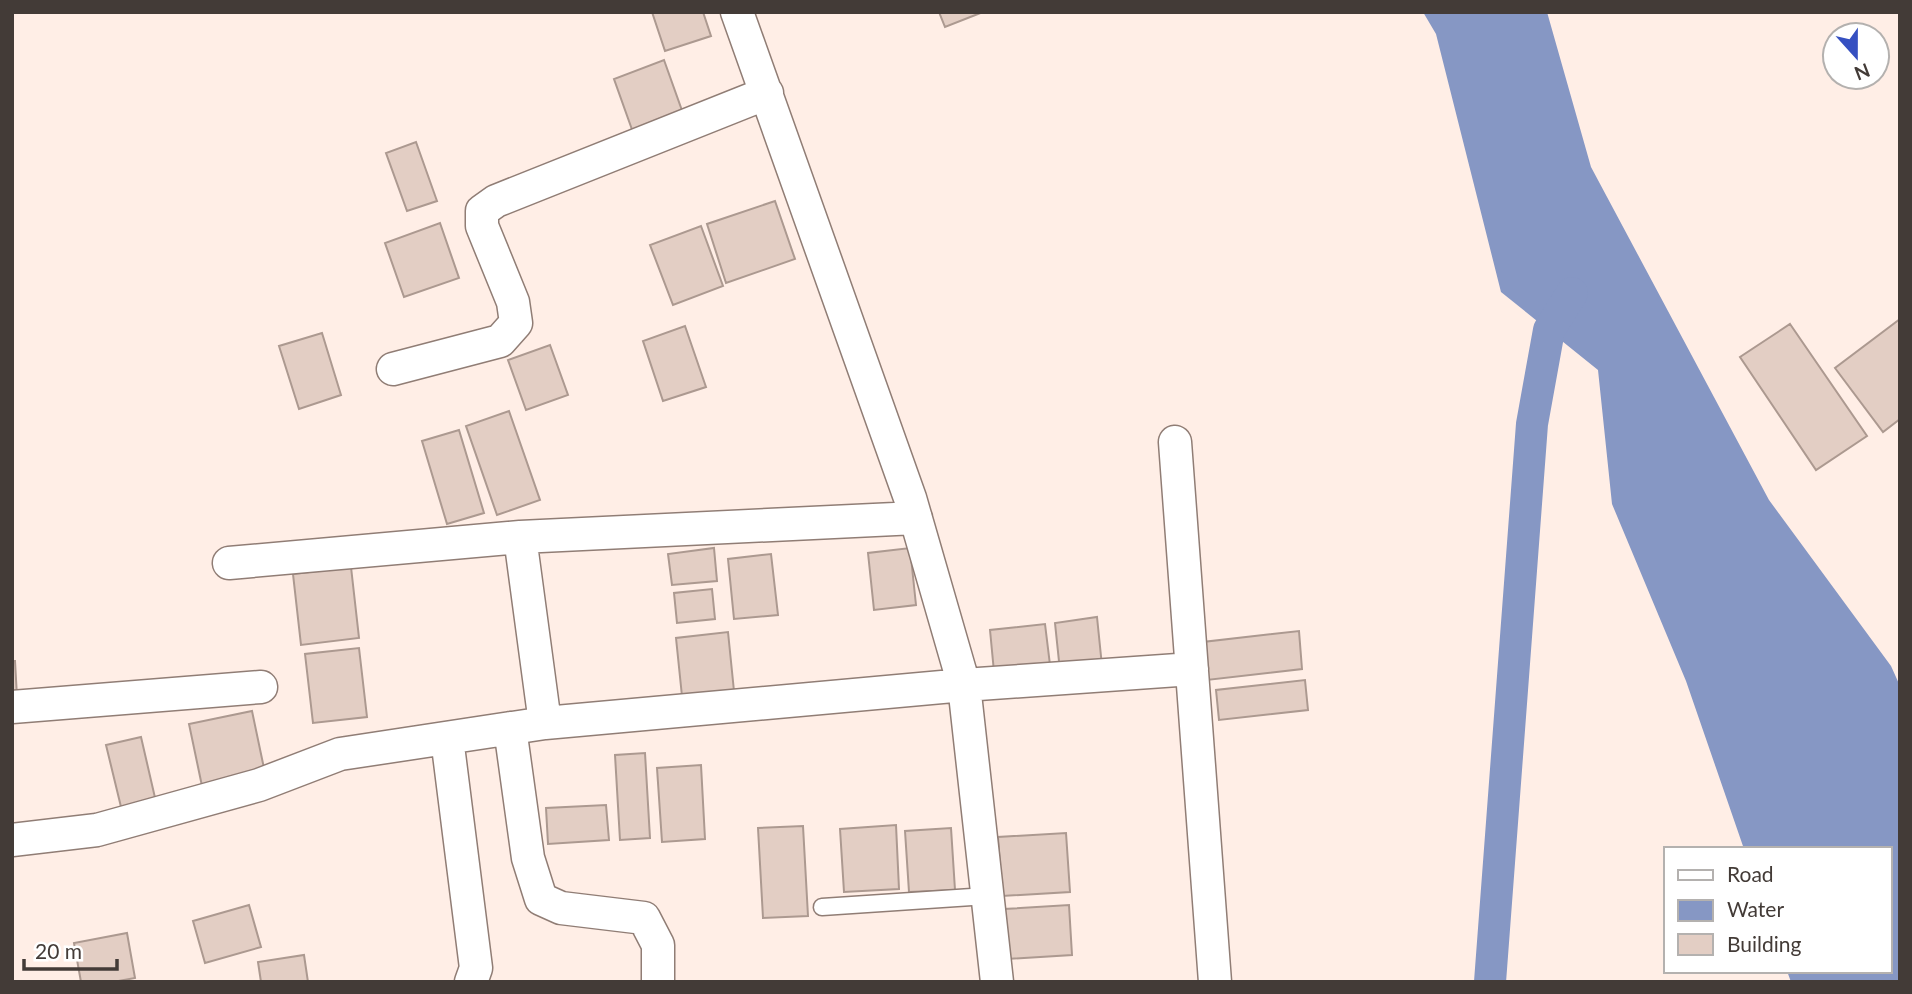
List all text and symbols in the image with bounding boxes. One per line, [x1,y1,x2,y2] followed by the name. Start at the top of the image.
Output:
[1821,21,1891,91] north arrow
[1851,59,1873,86] text: N
[1664,847,1891,973] legend
[1727,861,1774,886] text: Road
[1727,896,1784,921] text: Water
[24,928,117,972] scale bar
[1727,931,1802,956] text: Building
[35,938,82,963] text: 20 m

